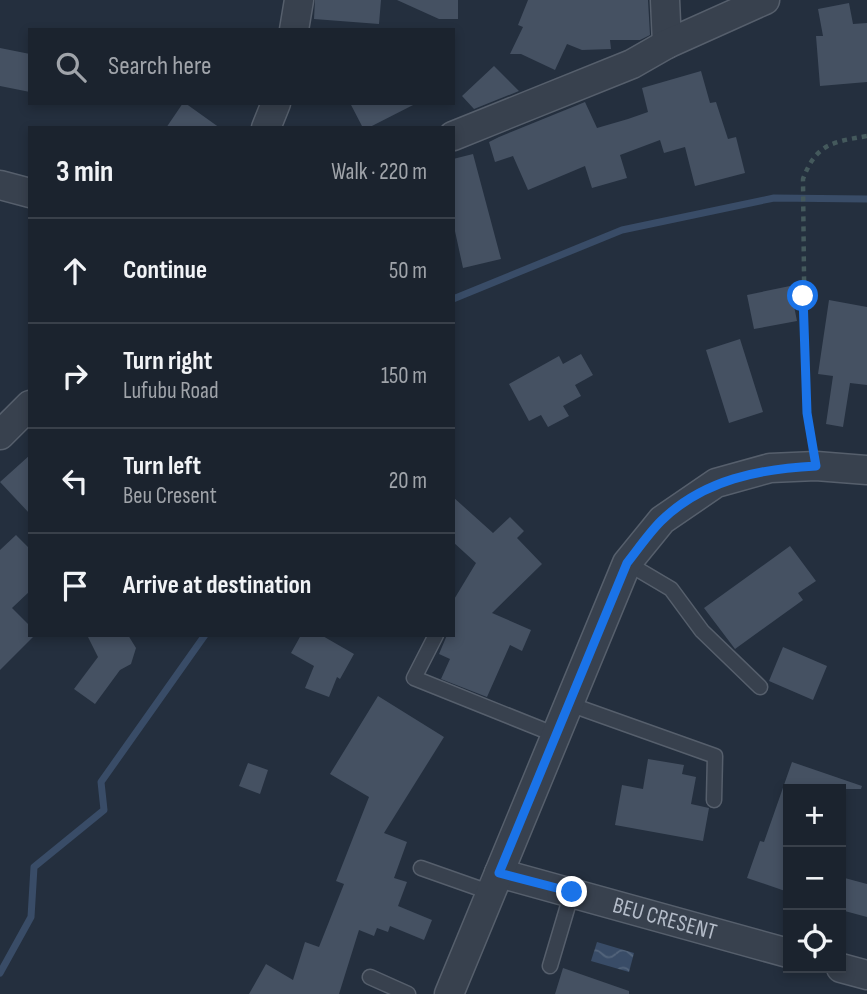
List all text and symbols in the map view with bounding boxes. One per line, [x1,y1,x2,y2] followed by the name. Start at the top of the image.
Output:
[28,28,455,105] search box
[52,48,90,86] icon: search
[108,51,211,82] text: Search here
[56,154,113,190] text: 3 min
[331,158,427,186] text: Walk · 220 m
[56,252,94,290] icon: ahead
[123,255,207,286] text: Continue
[389,257,427,285] text: 50 m
[787,280,818,311] route start
[123,346,212,377] text: Turn right
[56,357,94,395] icon: right
[381,362,427,390] text: 150 m
[123,377,219,405] text: Lufubu Road
[123,451,201,482] text: Turn left
[56,462,94,500] icon: left
[389,467,427,495] text: 20 m
[123,482,217,510] text: Beu Cresent
[56,567,94,605] icon: arrive
[123,570,311,601] text: Arrive at destination
[783,784,846,973] map controls
[783,784,846,847] button: +
[783,847,846,910] button: −
[556,876,587,907] route end
[610,891,720,947] street label: BEU CRESENT
[783,910,846,973] button: locate

